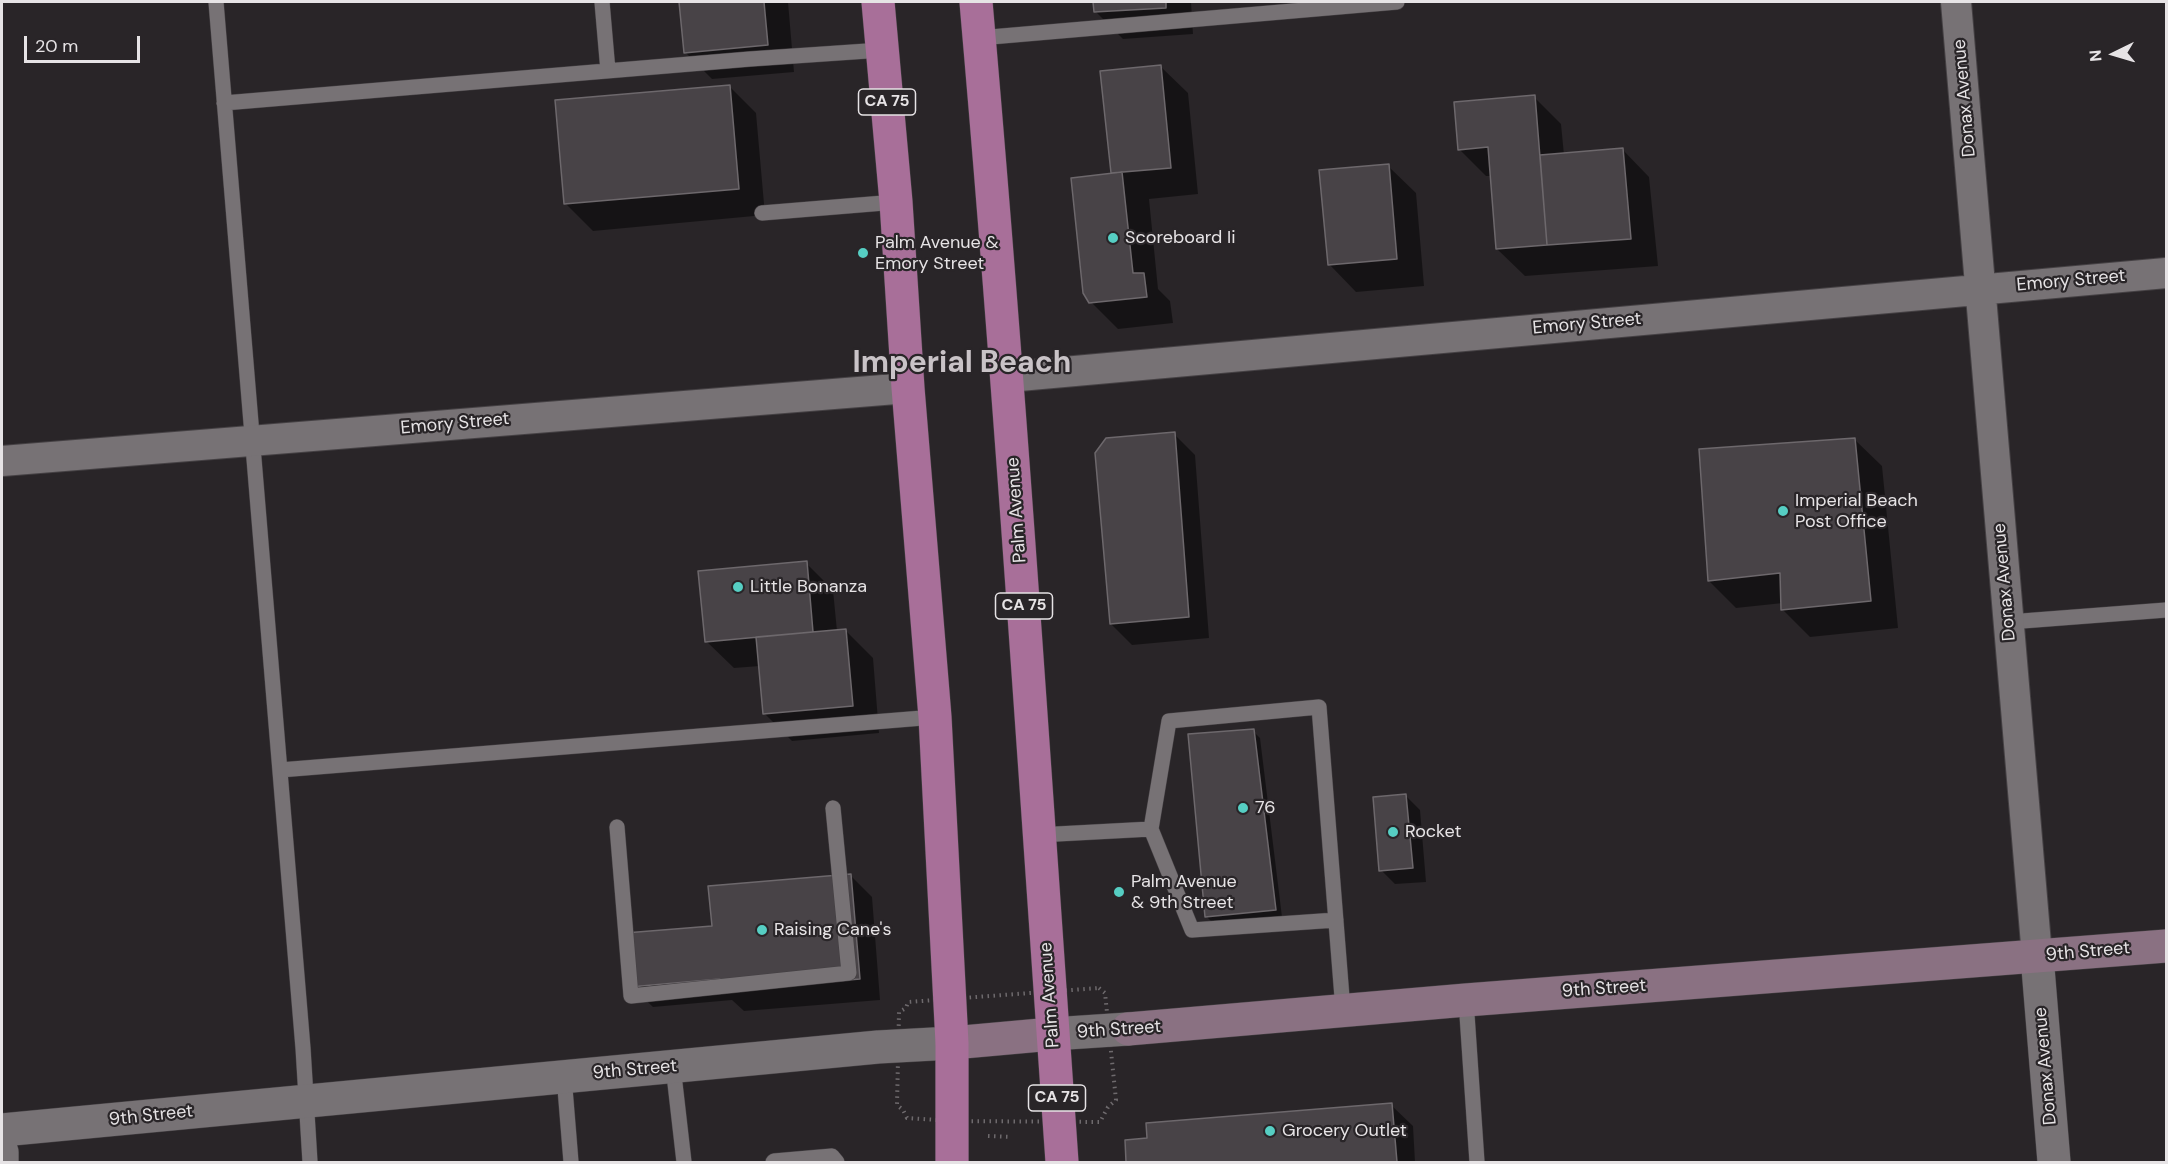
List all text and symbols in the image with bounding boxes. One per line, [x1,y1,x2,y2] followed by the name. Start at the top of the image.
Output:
[27,24,142,62] scale bar
[2084,24,2144,84] north arrow
[35,34,78,58] text: 20 m
[1949,38,1981,158] street label: Donax Avenue
[2085,49,2107,62] text: N
[858,89,916,115] road number: CA 75
[1125,227,1236,249] place label: Scoreboard Ii
[1106,231,1120,245] marker: Scoreboard Ii
[875,232,999,274] place label: Palm Avenue & Emory Street
[856,246,870,260] marker: Palm Avenue & Emory Street
[2016,265,2126,297] street label: Emory Street
[1532,308,1642,340] street label: Emory Street
[853,346,1071,382] district label: Imperial Beach
[400,408,510,440] street label: Emory Street
[1003,456,1031,564] street label: Palm Avenue
[1795,490,1918,532] place label: Imperial Beach Post Office
[1776,504,1790,518] marker: Imperial Beach Post Office
[1989,522,2021,642] street label: Donax Avenue
[750,576,867,598] place label: Little Bonanza
[731,580,745,594] marker: Little Bonanza
[996,593,1052,619] road number: CA 75
[1255,797,1275,819] place label: 76
[1236,801,1250,815] marker: 76
[1405,821,1462,843] place label: Rocket
[1386,825,1400,839] marker: Rocket
[1131,871,1237,914] place label: Palm Avenue & 9th Street
[1112,885,1126,899] marker: Palm Avenue & 9th Street
[774,919,891,941] place label: Raising Cane's
[755,923,769,937] marker: Raising Cane's
[2045,938,2131,966] street label: 9th Street
[1036,941,1064,1049] street label: Palm Avenue
[1561,975,1647,1003] street label: 9th Street
[2030,1006,2062,1126] street label: Donax Avenue
[1076,1016,1162,1044] street label: 9th Street
[592,1056,678,1084] street label: 9th Street
[1028,1085,1086,1111] road number: CA 75
[108,1101,194,1131] street label: 9th Street
[1282,1120,1407,1142] place label: Grocery Outlet
[1263,1124,1277,1138] marker: Grocery Outlet

